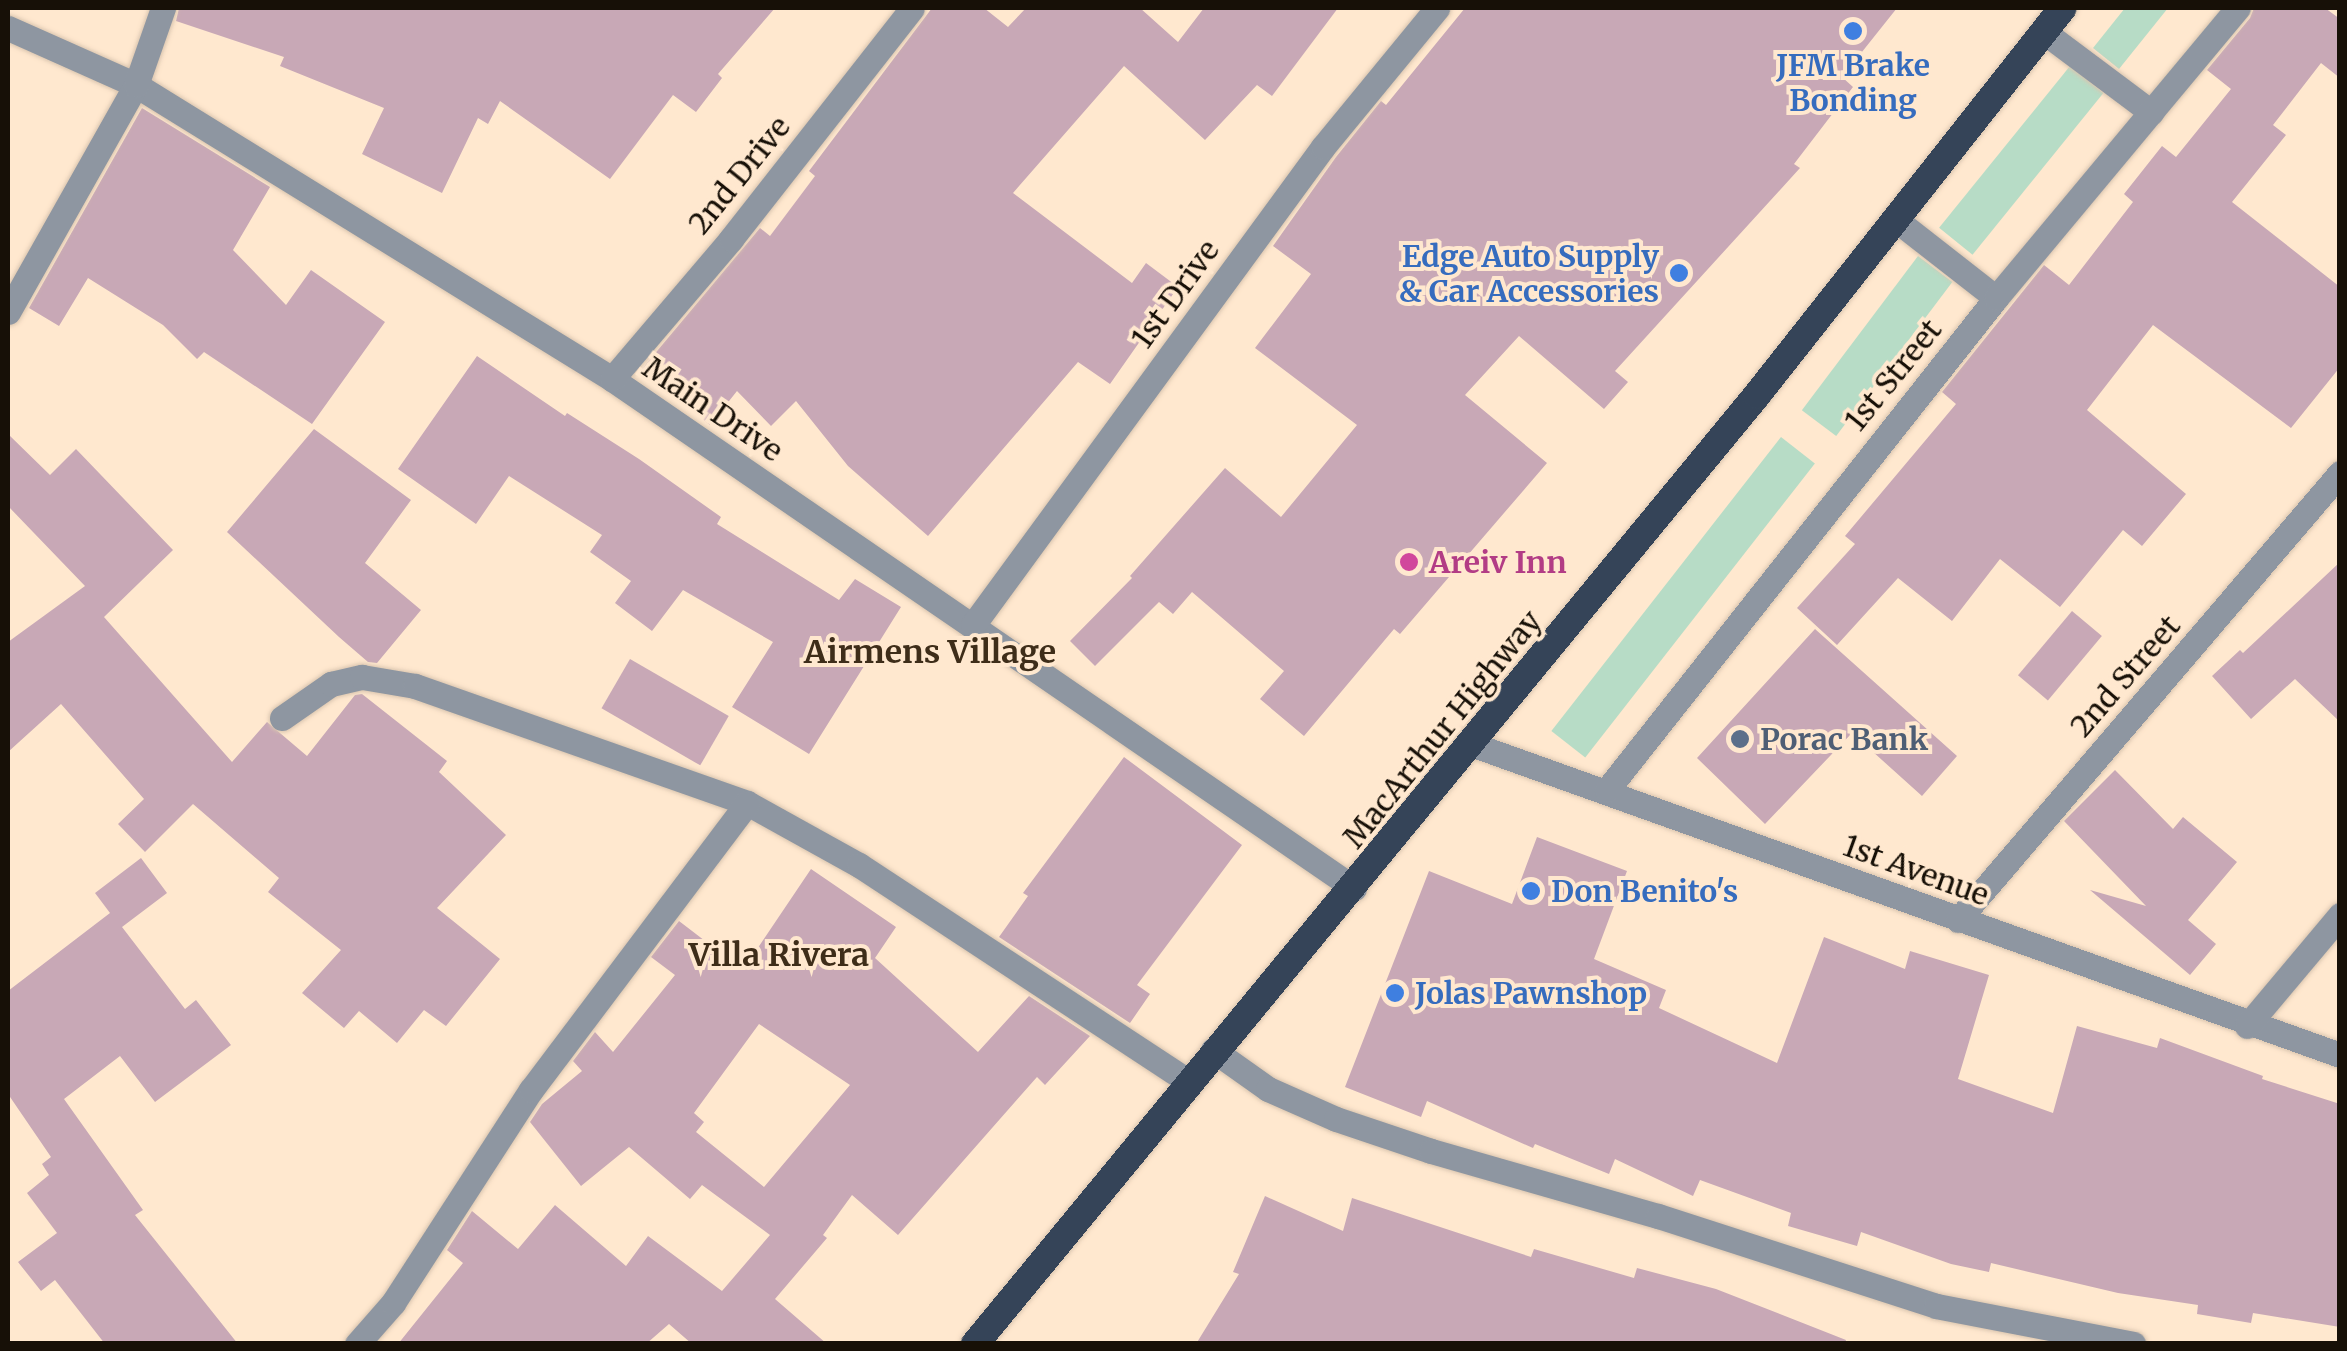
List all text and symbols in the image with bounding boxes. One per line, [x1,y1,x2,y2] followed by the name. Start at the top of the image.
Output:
[1842,20,1864,42] marker: JFM Brake Bonding
[1776,47,1930,118] place label: JFM Brake Bonding
[681,109,797,241] street label: 2nd Drive
[1124,233,1226,355] street label: 1st Drive
[1399,238,1659,308] place label: Edge Auto Supply & Car Accessories
[1668,262,1690,284] marker: Edge Auto Supply & Car Accessories
[1837,312,1949,438] street label: 1st Street
[636,349,790,469] street label: Main Drive
[1429,544,1567,580] place label: Areiv Inn
[1398,551,1420,573] marker: Areiv Inn
[1335,603,1549,855] street label: MacArthur Highway
[2063,608,2187,744] street label: 2nd Street
[804,633,1056,671] district label: Airmens Village
[1760,721,1928,757] place label: Porac Bank
[1729,728,1751,750] marker: Porac Bank
[1838,827,1994,913] street label: 1st Avenue
[1551,873,1738,909] place label: Don Benito's
[1520,880,1542,902] marker: Don Benito's
[689,936,869,974] district label: Villa Rivera
[1415,975,1647,1011] place label: Jolas Pawnshop
[1384,982,1406,1004] marker: Jolas Pawnshop

